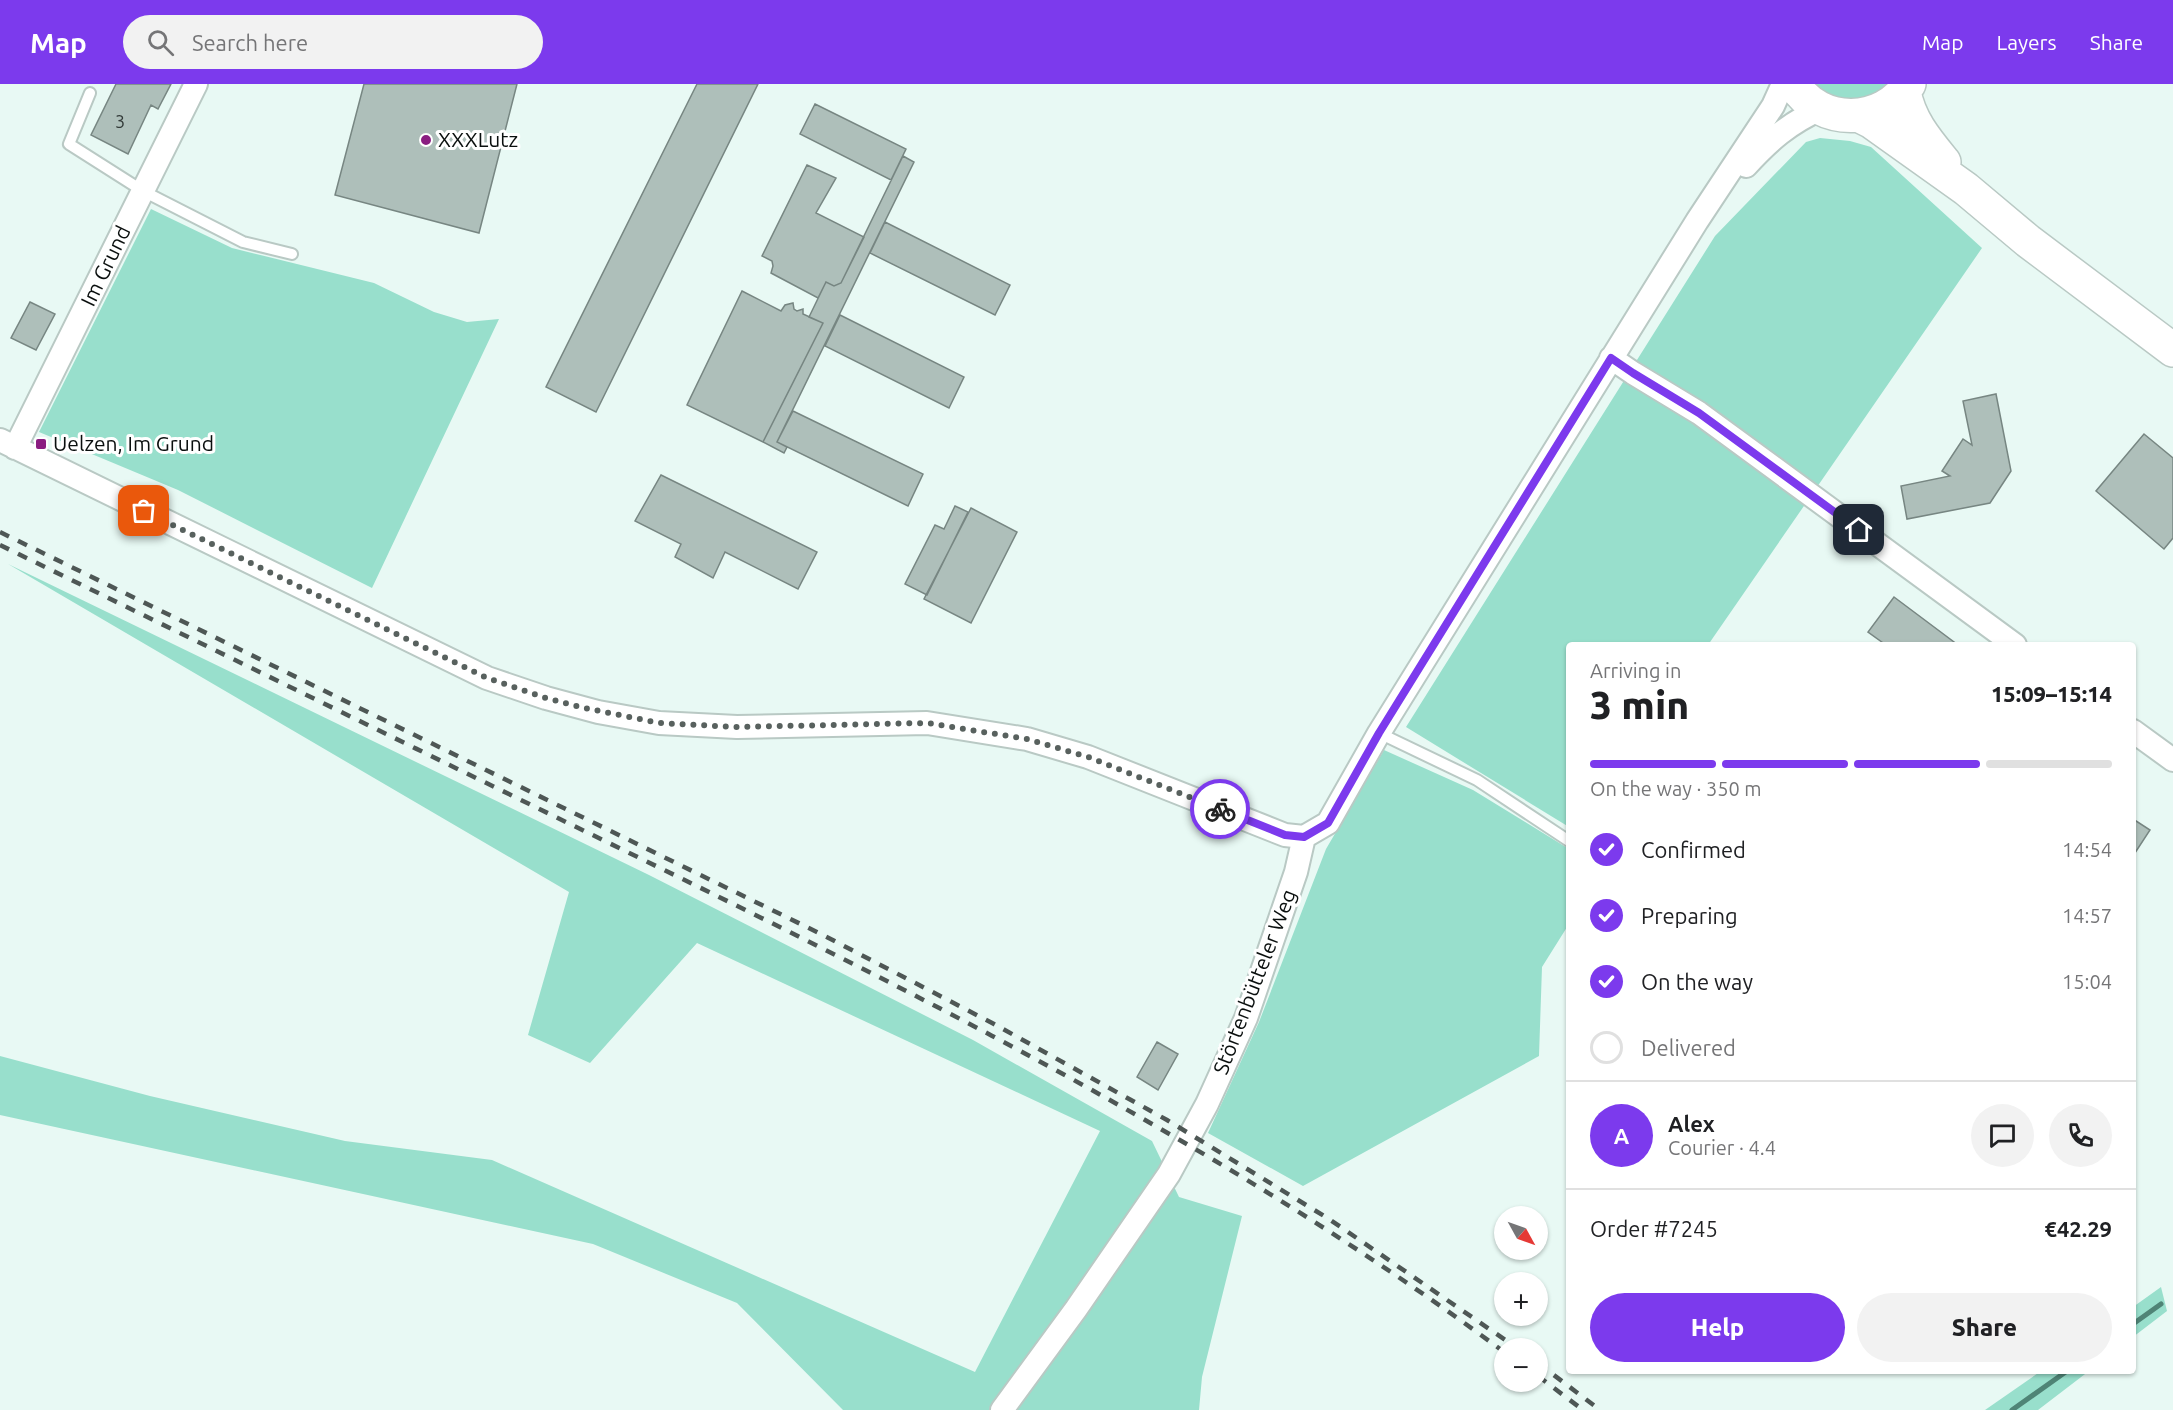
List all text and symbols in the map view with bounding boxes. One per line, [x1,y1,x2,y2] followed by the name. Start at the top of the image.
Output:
[123,15,543,69] search box
[144,26,177,59] icon: search
[30,27,87,58] text: Map
[192,30,308,55] text: Search here
[1922,30,1963,54] text: Map
[1996,30,2057,54] text: Layers
[2090,30,2143,54] text: Share
[115,111,125,131] house number: 3
[438,127,518,151] place label: XXXLutz
[419,133,433,147] marker: XXXLutz
[75,221,135,310] street label: Im Grund
[53,431,214,455] place label: Uelzen, Im Grund
[34,437,48,451] marker: Uelzen, Im Grund
[118,485,169,536] pin
[127,494,160,527] icon: bag
[1833,504,1884,555] pin
[1842,513,1875,546] icon: home
[1590,659,1681,682] text: Arriving in
[1991,681,2112,706] text: 15:09–15:14
[1590,683,1689,726] text: 3 min
[1590,777,1762,800] text: On the way · 350 m
[1190,779,1250,839] courier
[1204,793,1237,826] icon: bike
[1590,833,1623,866] icon: check
[1641,837,1746,862] text: Confirmed
[2062,838,2112,861] text: 14:54
[1208,886,1300,1078] street label: Störtenbütteler Weg
[1590,899,1623,932] icon: check
[1641,903,1738,928] text: Preparing
[2062,904,2112,927] text: 14:57
[1590,965,1623,998] icon: check
[1641,969,1753,994] text: On the way
[2062,970,2112,993] text: 15:04
[1641,1035,1736,1060] text: Delivered
[1971,1104,2034,1167] button: chat
[2049,1104,2112,1167] button: phone
[1668,1111,1715,1136] text: Alex
[1614,1123,1629,1148] text: A
[1668,1136,1776,1159] text: Courier · 4.4
[1494,1206,1548,1260] north arrow
[1494,1206,1548,1392] map controls
[1590,1216,1718,1241] text: Order #7245
[2045,1216,2112,1241] text: €42.29
[1494,1272,1548,1326] button: +
[1590,1293,1845,1362] button: Help
[1857,1293,2112,1362] button: Share
[1494,1338,1548,1392] button: −

